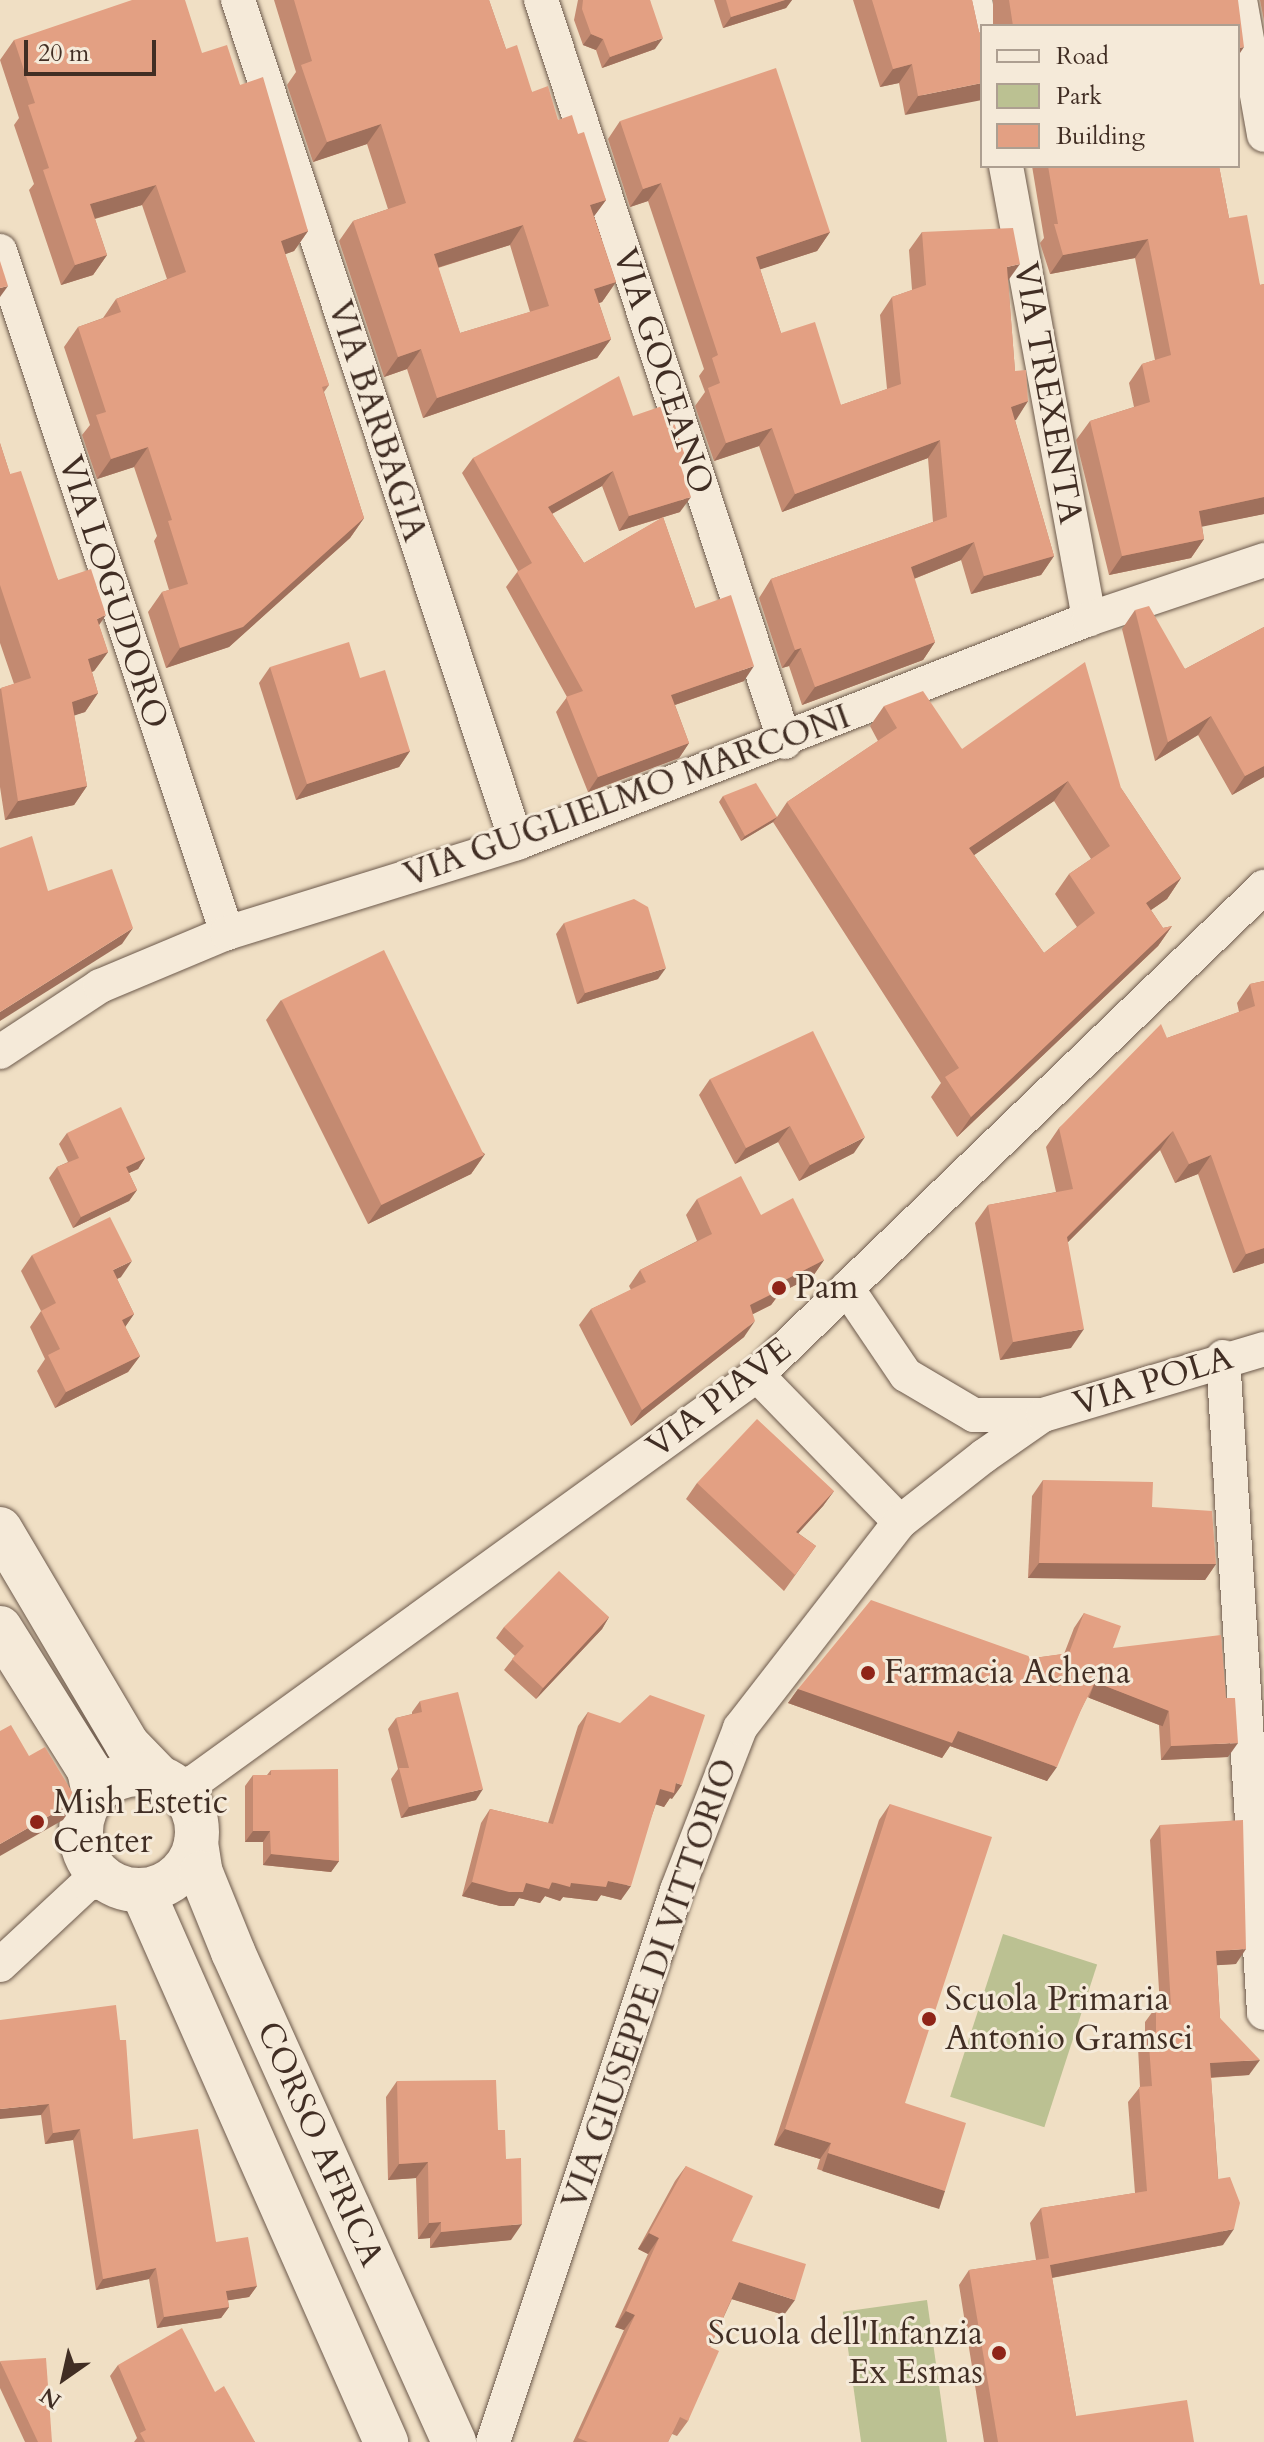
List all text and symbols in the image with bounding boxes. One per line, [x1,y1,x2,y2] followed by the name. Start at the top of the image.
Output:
[28,24,160,74] scale bar
[980,24,1240,168] legend
[38,37,89,70] text: 20 m
[1056,40,1109,73] text: Road
[1056,80,1102,113] text: Park
[1056,120,1145,153] text: Building
[604,243,722,499] street label: VIA GOCEANO
[1005,259,1091,527] street label: VIA TREXENTA
[319,295,435,547] street label: VIA BARBAGIA
[50,450,176,734] street label: VIA LOGUDORO
[398,696,856,896] street label: VIA GUGLIELMO MARCONI
[795,1268,859,1308] place label: Pam
[770,1279,788,1297] marker: Pam
[639,1329,799,1467] street label: VIA PIAVE
[1069,1337,1237,1425] street label: VIA POLA
[884,1653,1131,1693] place label: Farmacia Achena
[859,1664,877,1682] marker: Farmacia Achena
[554,1754,746,2214] street label: VIA GIUSEPPE DI VITTORIO
[53,1782,228,1862] place label: Mish Estetic Center
[28,1813,46,1831] marker: Mish Estetic Center
[945,1979,1193,2058] place label: Scuola Primaria Antonio Gramsci
[920,2010,938,2028] marker: Scuola Primaria Antonio Gramsci
[248,2015,392,2273] street label: CORSO AFRICA
[708,2313,983,2392] place label: Scuola dell'Infanzia Ex Esmas
[24,2338,104,2418] north arrow
[990,2344,1008,2362] marker: Scuola dell'Infanzia Ex Esmas
[34,2380,67,2416] text: N

